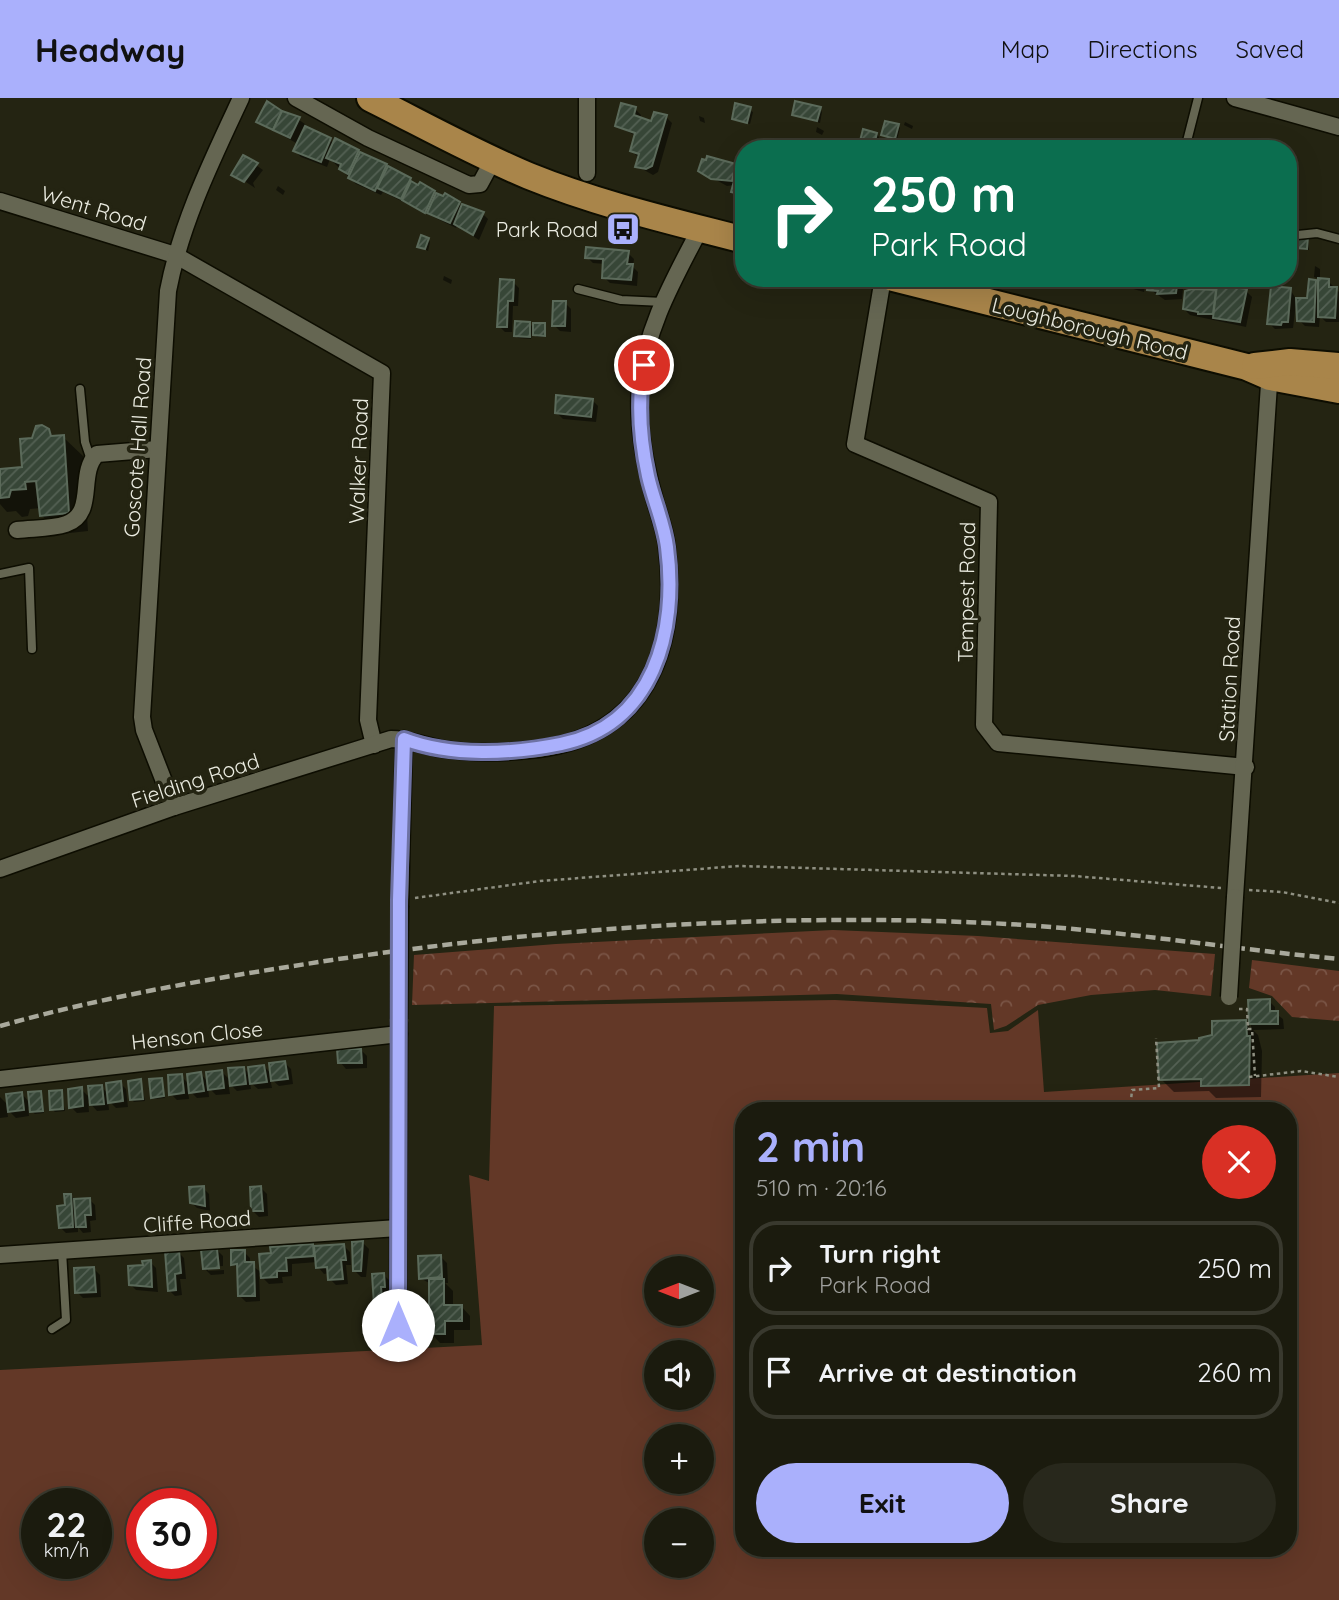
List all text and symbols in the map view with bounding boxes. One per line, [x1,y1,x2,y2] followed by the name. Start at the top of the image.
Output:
[35,29,185,70] text: Headway
[1001,34,1050,64] text: Map
[1088,34,1198,64] text: Directions
[1236,34,1304,64] text: Saved
[871,163,1016,224] text: 250 m
[756,168,847,259] icon: right
[38,180,150,236] street label: Went Road
[604,210,642,248] bus stop icon: Park Road
[496,216,598,242] place label: Park Road
[871,224,1027,264] text: Park Road
[989,291,1191,365] street label: Loughborough Road
[614,335,674,395] pin
[625,346,663,384] icon: arrive
[118,356,156,538] street label: Goscote Hall Road
[343,397,373,525] street label: Walker Road
[952,521,980,663] street label: Tempest Road
[1213,615,1245,743] street label: Station Road
[128,747,262,813] street label: Fielding Road
[130,1015,264,1055] street label: Henson Close
[756,1120,865,1173] text: 2 min
[1202,1125,1276,1199] button: close
[756,1173,887,1202] text: 510 m · 20:16
[142,1204,252,1238] street label: Cliffe Road
[819,1237,941,1270] text: Turn right
[760,1249,798,1287] icon: right
[1197,1252,1272,1285] text: 250 m
[644,1256,714,1326] north arrow
[644,1256,714,1578] map controls
[819,1270,931,1299] text: Park Road
[361,1288,435,1362] position arrow
[644,1340,714,1410] button: sound
[760,1353,798,1391] icon: arrive
[819,1356,1077,1389] text: Arrive at destination
[1197,1356,1272,1389] text: 260 m
[644,1424,714,1494] button: +
[756,1463,1009,1543] button: Exit
[1023,1463,1276,1543] button: Share
[126,1488,217,1579] speed limit sign: 30
[47,1502,86,1546] text: 22
[644,1508,714,1578] button: −
[44,1539,89,1562] text: km/h

